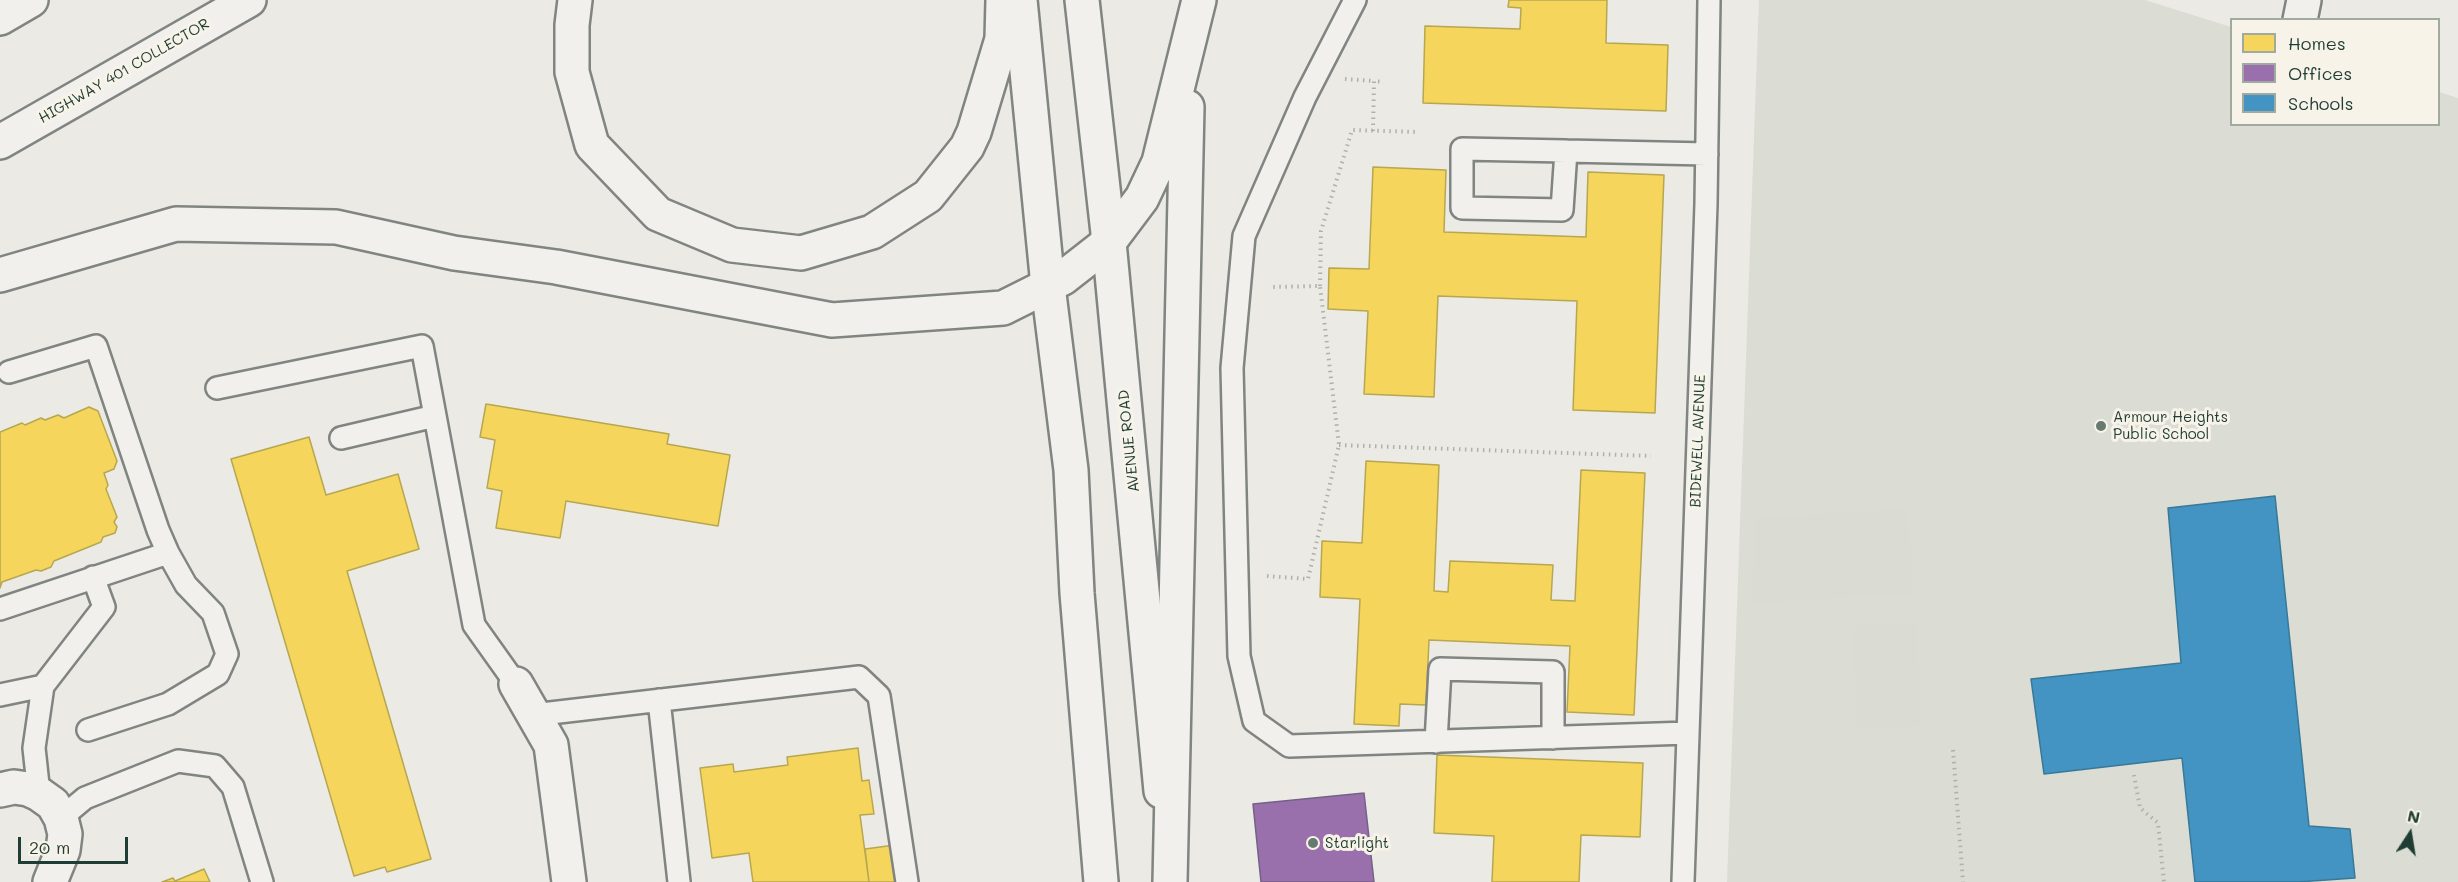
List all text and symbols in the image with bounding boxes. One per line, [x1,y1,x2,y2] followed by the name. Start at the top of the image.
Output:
[35,15,213,127] street label: HIGHWAY 401 COLLECTOR
[2230,18,2440,126] legend
[2288,31,2346,55] text: Homes
[2288,61,2352,85] text: Offices
[2288,91,2353,115] text: Schools
[1687,374,1709,508] street label: BIDEWELL AVENUE
[1115,389,1143,493] street label: AVENUE ROAD
[2113,408,2228,443] place label: Armour Heights Public School
[2094,419,2108,433] marker: Armour Heights Public School
[2380,804,2440,864] north arrow
[2406,804,2422,827] text: N
[21,825,130,863] scale bar
[1325,834,1389,852] place label: Starlight
[29,835,70,859] text: 20 m
[1306,836,1320,850] marker: Starlight

